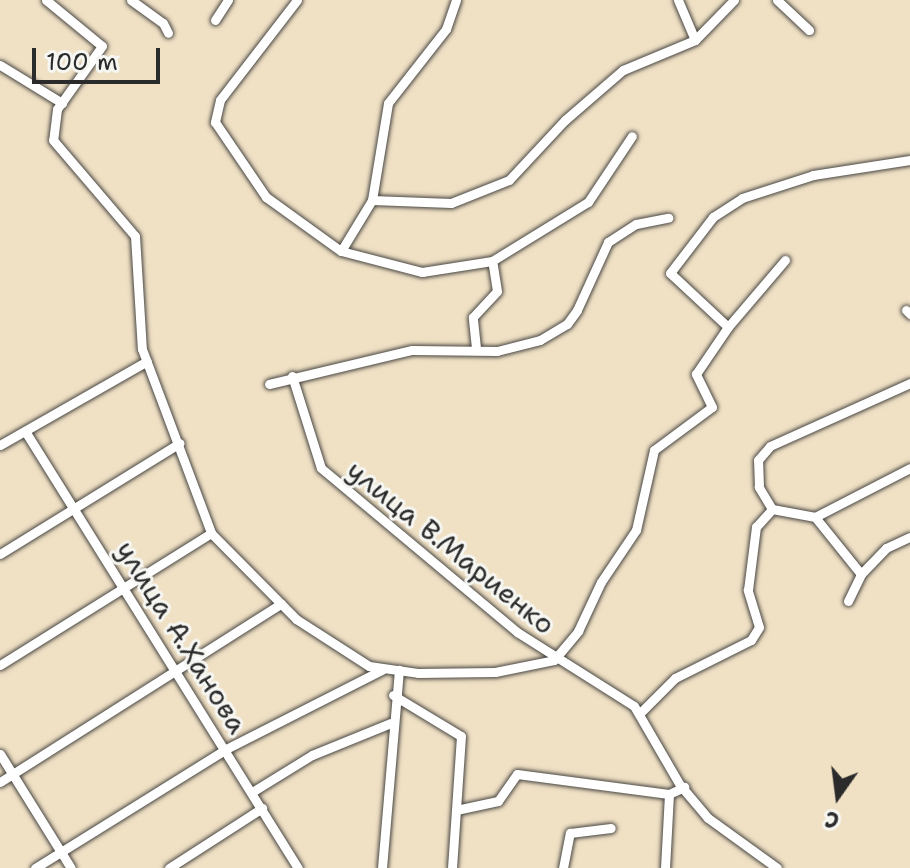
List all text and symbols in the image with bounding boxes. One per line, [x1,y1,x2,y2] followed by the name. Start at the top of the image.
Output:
[36,32,164,82] scale bar
[46,46,118,78] text: 100 m
[340,453,562,641] street label: улица В.Мариенко
[109,534,255,740] street label: улица А.Ханова
[798,756,878,836] north arrow
[822,804,842,835] text: С

